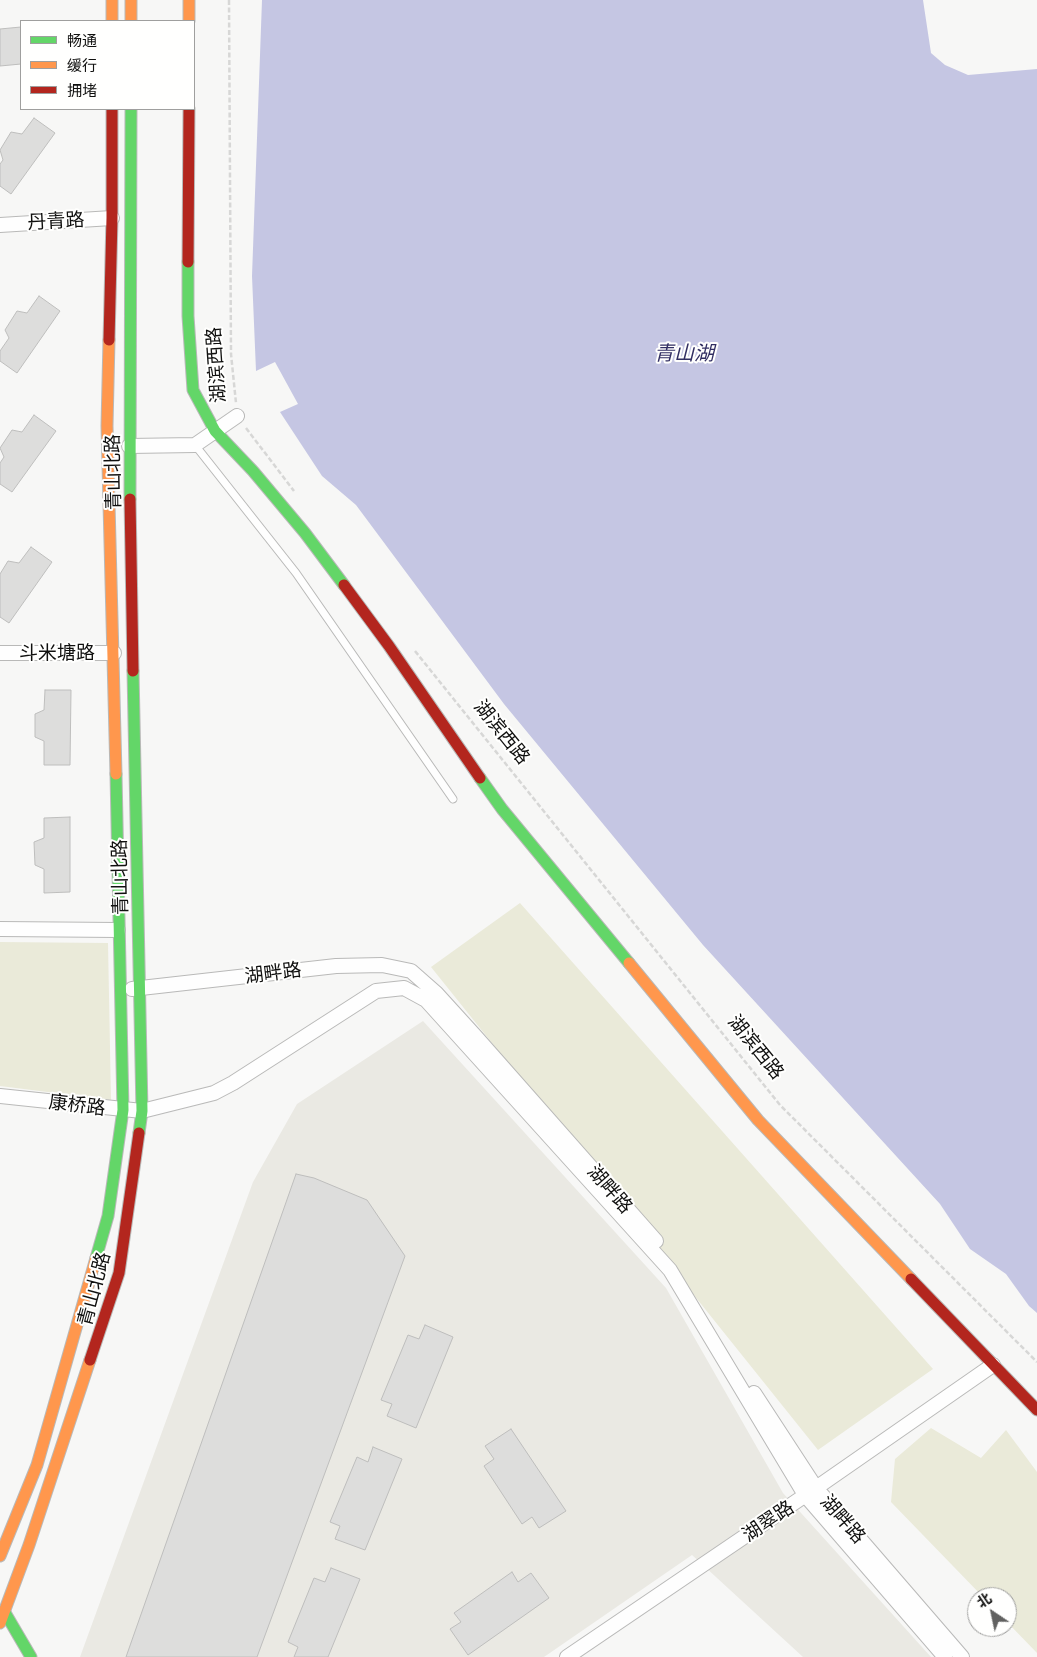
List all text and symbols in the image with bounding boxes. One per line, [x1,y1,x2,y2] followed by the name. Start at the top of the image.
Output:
[20,20,195,110] legend
[67,31,97,49] text: 畅通
[67,56,97,74] text: 缓行
[67,81,97,99] text: 拥堵
[27,208,85,234] street label: 丹青路
[202,326,230,404] street label: 湖滨西路
[654,341,714,365] water label: 青山湖
[101,434,125,510] street label: 青山北路
[19,642,95,664] street label: 斗米塘路
[469,695,535,769] street label: 湖滨西路
[108,839,132,915] street label: 青山北路
[243,958,303,988] street label: 湖畔路
[723,1010,789,1084] street label: 湖滨西路
[47,1090,107,1120] street label: 康桥路
[583,1160,637,1218] street label: 湖畔路
[73,1249,115,1329] street label: 青山北路
[816,1490,870,1548] street label: 湖畔路
[738,1496,798,1546] street label: 湖翠路
[967,1587,1017,1637] north arrow
[973,1589,994,1611] text: 北

